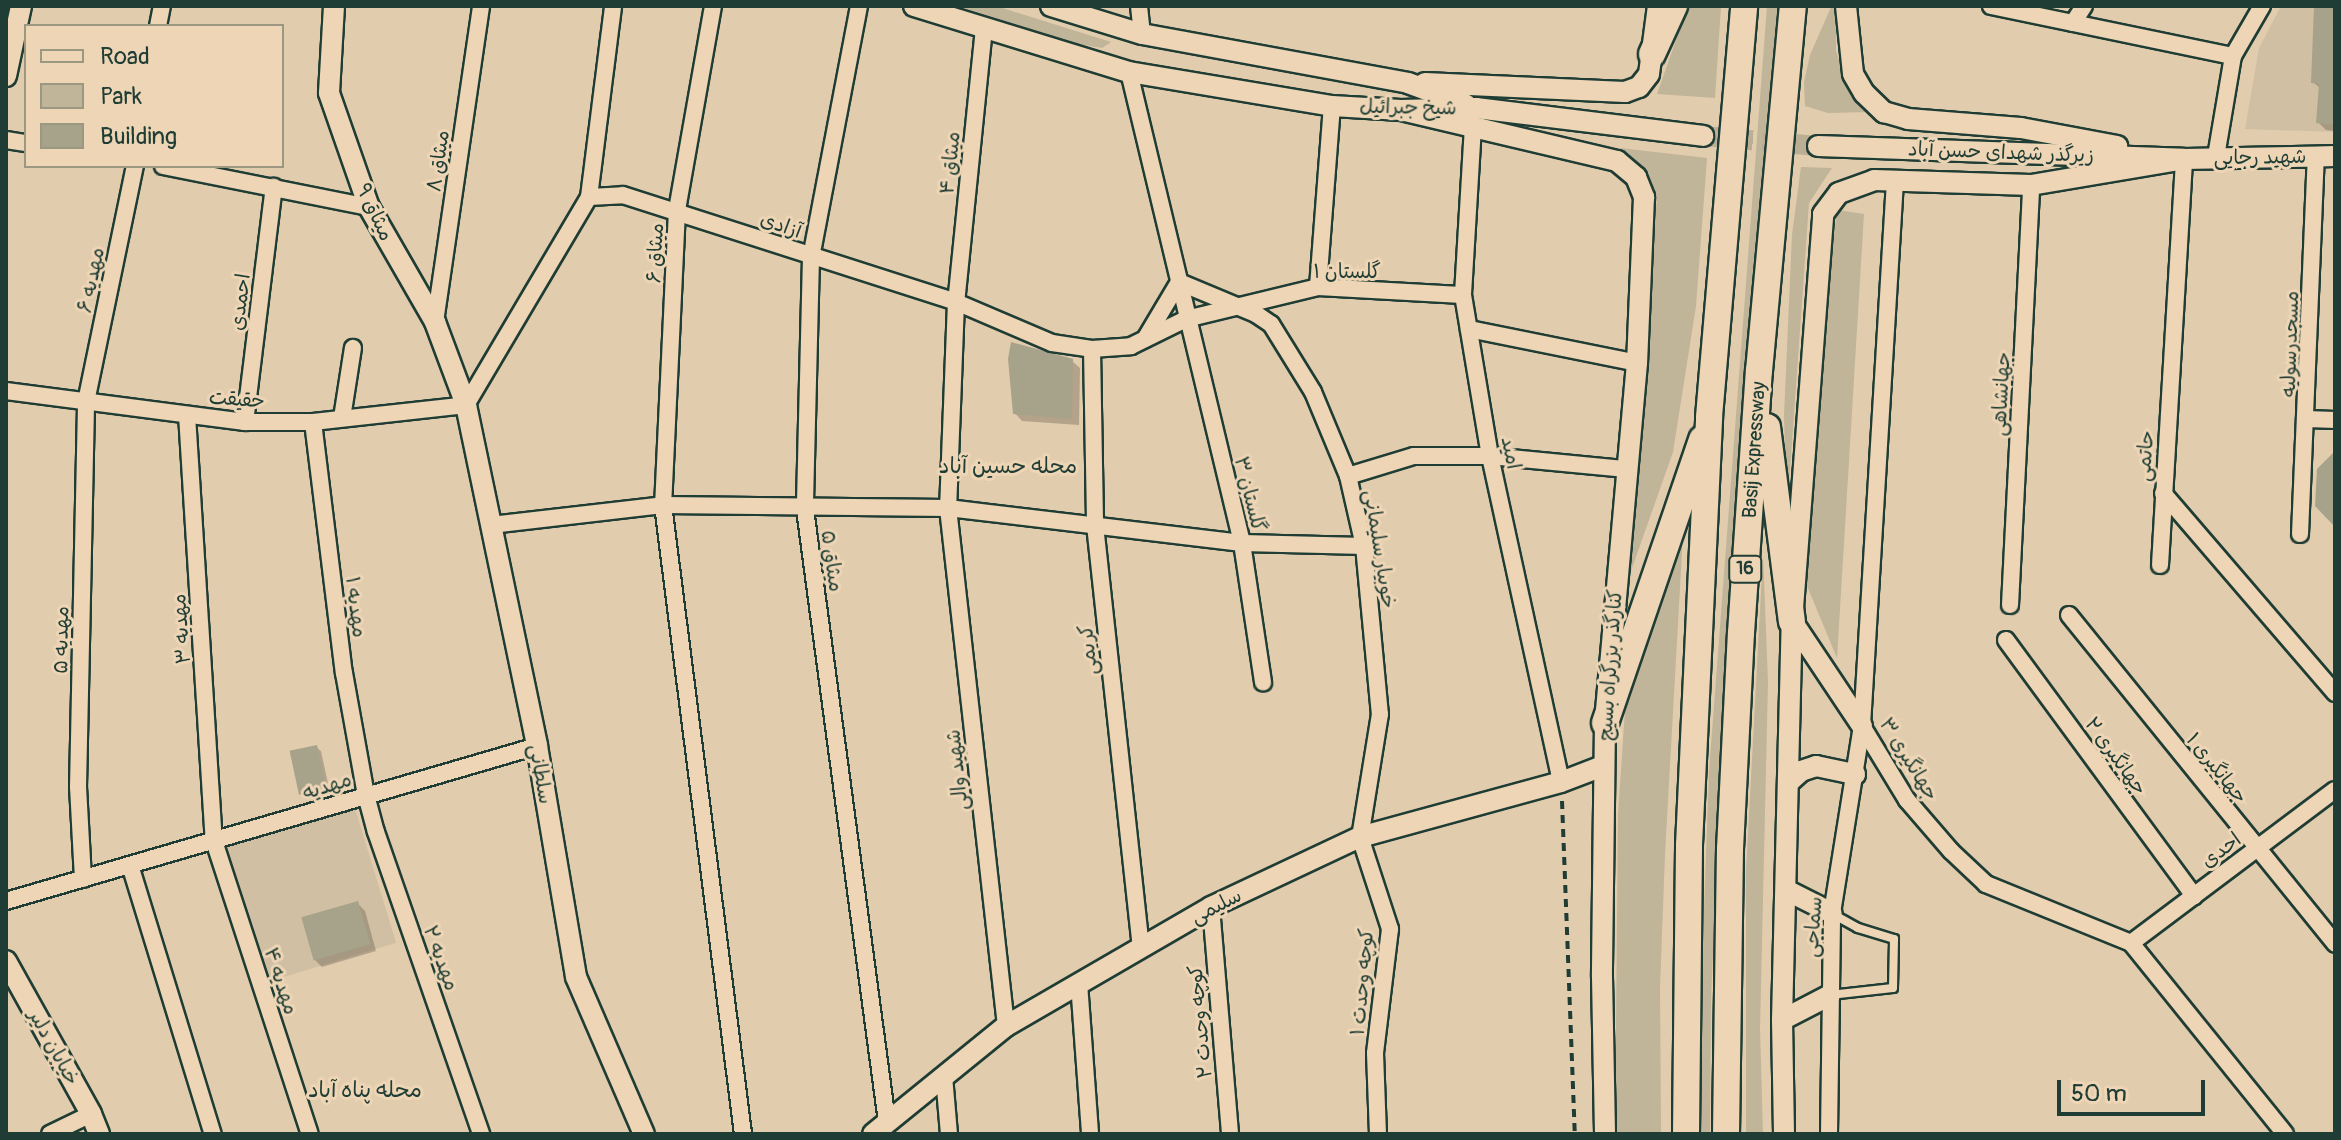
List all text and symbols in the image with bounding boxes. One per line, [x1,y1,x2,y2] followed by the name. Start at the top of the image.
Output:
[24,24,284,168] legend
[100,42,150,71] text: Road
[100,82,142,111] text: Park
[1359,94,1457,120] street label: شیخ جبرائیل
[100,122,177,151] text: Building
[422,129,454,193] street label: میثاق ۸
[935,130,965,196] street label: میثاق ۴
[1908,137,2094,167] street label: زیرگذر شهدای حسن آباد
[2213,144,2307,170] street label: شهید رجایی
[351,179,399,245] street label: میثاق ۹
[757,207,805,243] street label: آزادی
[641,222,669,284] street label: میثاق ۶
[72,245,110,315] street label: مهدیه ۶
[1313,259,1381,283] street label: گلستان ۱
[225,272,255,332] street label: احمدی
[2276,290,2304,398] street label: مسجدرسولیه
[1987,351,2015,437] street label: جهانشاهی
[1737,381,1771,519] street label: Basij Expressway
[208,385,266,413] street label: حقیقت
[2131,430,2159,482] street label: حاتمی
[1496,435,1526,471] street label: امید
[939,454,1077,480] district label: محله حسین آباد
[1229,454,1271,534] street label: گلستان ۳
[1359,488,1401,610] street label: خوبیار سلیمانی
[816,529,848,593] street label: میثاق ۵
[1727,555,1763,583] road number: 16
[340,575,372,639] street label: مهدیه ۱
[1593,589,1627,741] street label: کنارگذر بزرگراه بسیج
[167,593,195,665] street label: مهدیه ۳
[48,606,74,674] street label: مهدیه ۵
[1073,624,1103,676] street label: کریمی
[2080,712,2152,800] street label: جهانگیری ۲
[1874,713,1944,805] street label: جهانگیری ۳
[941,728,973,812] street label: شهید والی
[2181,728,2253,808] street label: جهانگیری ۱
[524,742,558,806] street label: سلطانی
[300,767,354,805] street label: مهدیه
[2196,827,2246,873] street label: احدی
[1186,883,1246,929] street label: سلیمی
[1799,896,1827,958] street label: سماجی
[418,922,464,994] street label: مهدیه ۲
[1345,927,1379,1037] street label: کوچه وحدت ۱
[259,944,303,1018] street label: مهدیه ۴
[1183,964,1217,1080] street label: کوچه وحدت ۲
[23,1005,85,1089] street label: خیابان دلیر
[2061,1064,2209,1114] scale bar
[308,1078,422,1104] district label: محله پناه آباد
[2071,1079,2127,1108] text: 50 m

